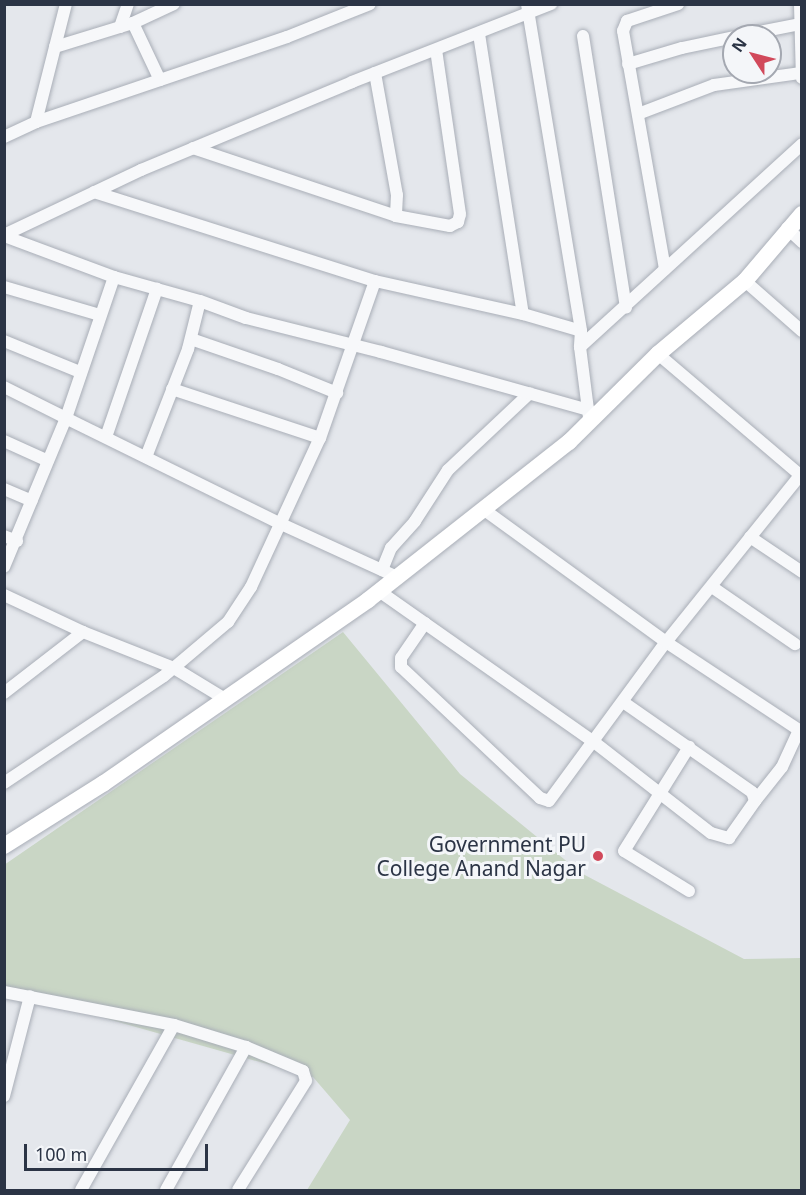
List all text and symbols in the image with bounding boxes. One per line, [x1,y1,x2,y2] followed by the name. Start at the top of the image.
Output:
[722,24,782,84] north arrow
[726,33,752,56] text: N
[376,831,586,881] place label: Government PU College Anand Nagar
[591,849,605,863] marker: Government PU College Anand Nagar
[27,1132,212,1170] scale bar
[35,1142,87,1166] text: 100 m

